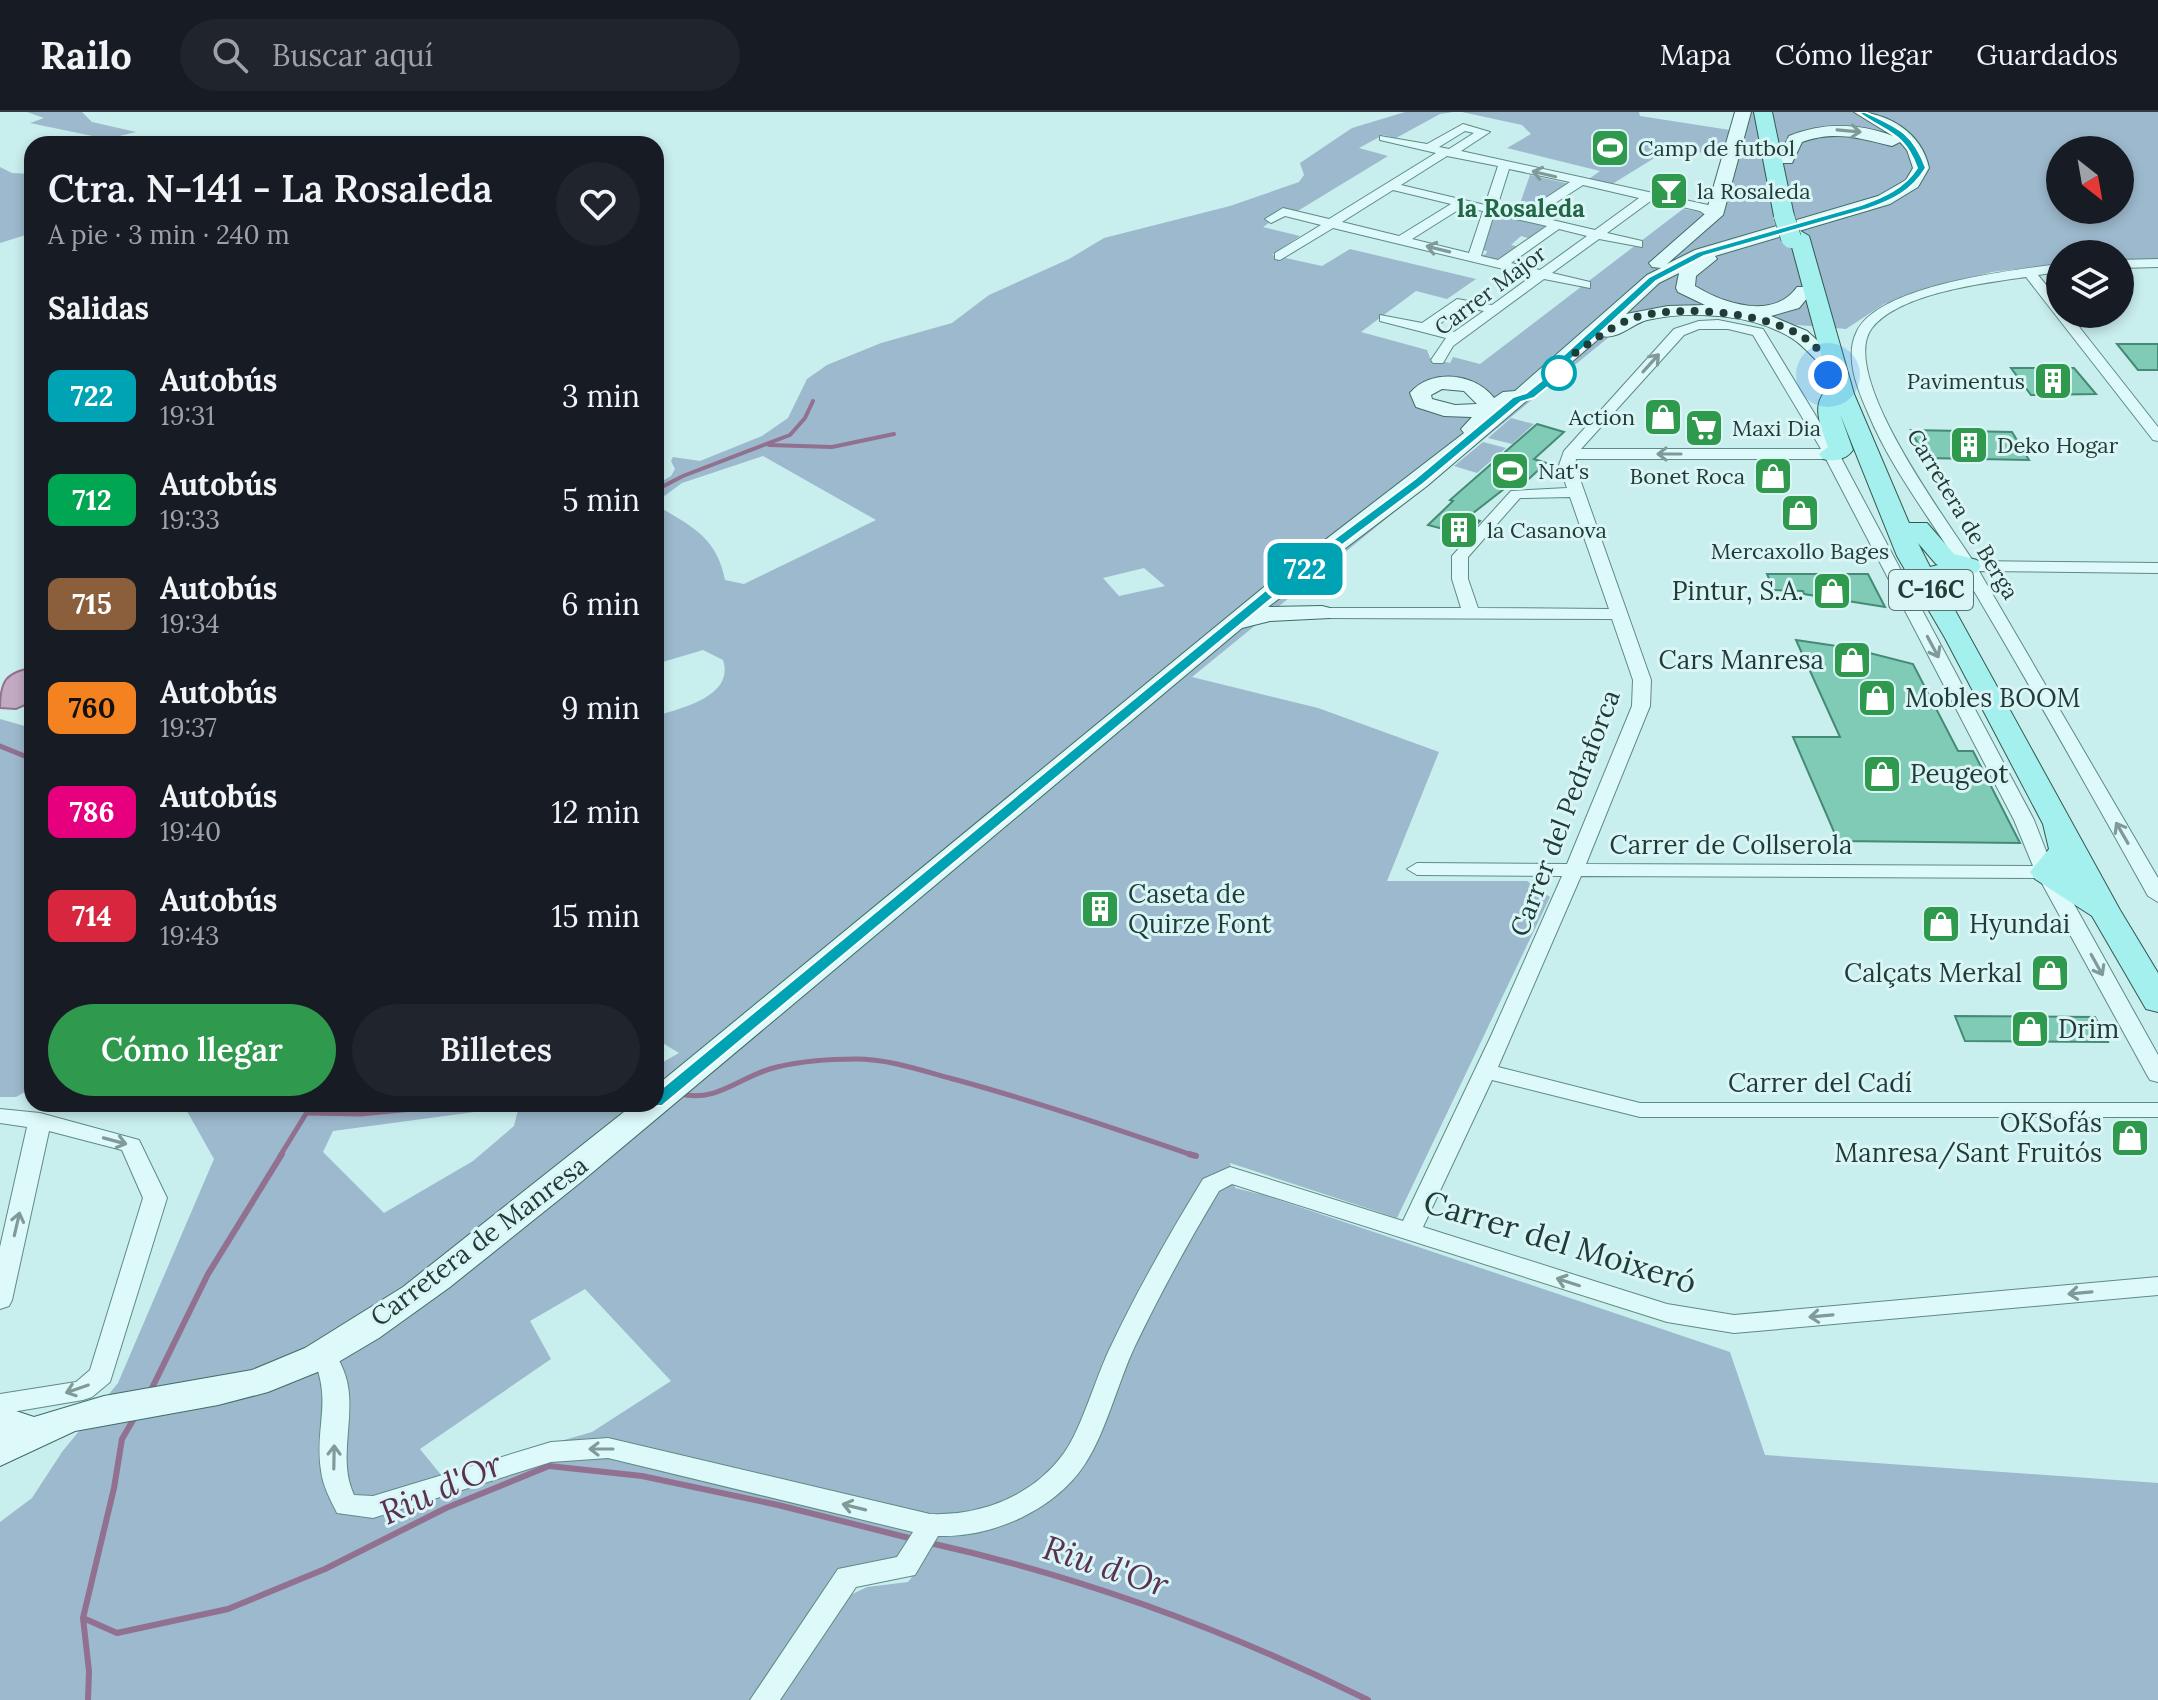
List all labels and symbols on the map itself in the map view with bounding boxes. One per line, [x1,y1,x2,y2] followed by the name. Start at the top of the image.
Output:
[1835,124,1862,139] one-way arrow
[1589,127,1631,169] sports icon: Camp de futbol
[1638,134,1795,162] place label: Camp de futbol
[2046,136,2134,224] north arrow
[1532,166,1558,181] one-way arrow
[1648,170,1690,212] bar icon: la Rosaleda
[1697,177,1811,205] place label: la Rosaleda
[1457,193,1585,224] district label: la Rosaleda
[1429,239,1552,341] street label: Carrer Major
[1426,241,1452,256] one-way arrow
[1642,354,1660,374] one-way arrow
[1808,355,1848,395] your location
[1542,356,1576,390] unlabelled marker
[2032,360,2074,402] building icon: Pavimentus
[1907,367,2025,395] place label: Pavimentus
[1642,396,1684,438] shop icon: Action
[1568,403,1635,431] place label: Action
[1683,407,1725,449] supermarket icon: Maxi Dia
[1732,414,1821,442] place label: Maxi Dia
[1901,424,2025,604] street label: Carretera de Berga
[1948,424,1990,466] building icon: Deko Hogar
[1997,431,2119,459] place label: Deko Hogar
[1656,446,1683,462] one-way arrow
[1489,450,1531,492] sports icon: Nat's
[1752,455,1794,497] shop icon: Bonet Roca
[1538,457,1589,485] place label: Nat's
[1629,462,1745,490] place label: Bonet Roca
[1779,492,1821,534] shop icon: Mercaxollo Bages
[1438,509,1480,551] building icon: la Casanova
[1487,516,1607,544] place label: la Casanova
[1711,537,1889,565] place label: Mercaxollo Bages
[1259,543,1351,595] line badge: 722
[1811,570,1853,612] shop icon: Pintur, S.A.
[1889,570,1973,610] road number: C-16C
[1672,574,1804,607] place label: Pintur, S.A.
[1926,635,1942,658] one-way arrow
[1831,639,1873,681] shop icon: Cars Manresa
[1659,643,1824,676] place label: Cars Manresa
[1856,677,1898,719] shop icon: Mobles BOOM
[1905,681,2080,714] place label: Mobles BOOM
[1502,685,1627,941] street label: Carrer del Pedraforca
[1861,753,1903,795] shop icon: Peugeot
[1910,757,2009,790] place label: Peugeot
[2114,822,2130,845] one-way arrow
[1609,828,1853,861] street label: Carrer de Collserola
[1128,877,1272,940] place label: Caseta de Quirze Font
[1079,888,1121,930] building icon: Caseta de Quirze Font
[1920,903,1962,945] shop icon: Hyundai
[1969,907,2070,940] place label: Hyundai
[2029,952,2071,994] shop icon: Calçats Merkal
[2089,953,2105,976] one-way arrow
[1844,956,2022,989] place label: Calçats Merkal
[2009,1008,2051,1050] shop icon: Drim
[2058,1012,2119,1045] place label: Drim
[1728,1066,1912,1099] street label: Carrer del Cadí
[1834,1106,2102,1170] place label: OKSofás Manresa/Sant Fruitós
[2109,1117,2151,1159] shop icon: OKSofás Manresa/Sant Fruitós
[102,1134,128,1149] one-way arrow
[364,1148,594,1333] street label: Carretera de Manresa
[1419,1181,1701,1302] street label: Carrer del Moixeró
[10,1212,25,1238] one-way arrow
[1555,1273,1580,1288] one-way arrow
[2067,1285,2094,1300] one-way arrow
[1808,1309,1835,1324] one-way arrow
[65,1383,90,1398] one-way arrow
[373,1441,509,1533] water label: Riu d'Or
[588,1441,615,1457] one-way arrow
[326,1444,342,1471] one-way arrow
[842,1498,867,1513] one-way arrow
[1038,1525,1175,1606] water label: Riu d'Or

